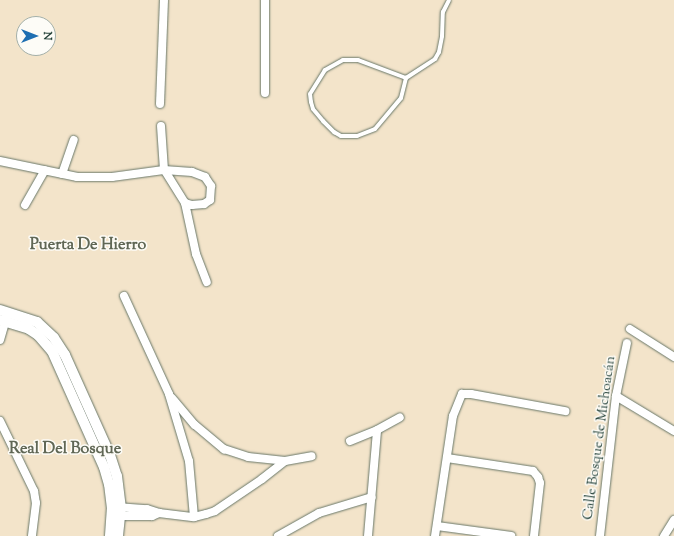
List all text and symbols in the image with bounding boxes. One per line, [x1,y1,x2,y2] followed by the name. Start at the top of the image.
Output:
[16,16,56,56] north arrow
[39,32,55,40] text: N
[30,236,146,256] district label: Puerta De Hierro
[580,355,620,521] street label: Calle Bosque de Michoacán
[9,440,121,460] district label: Real Del Bosque

